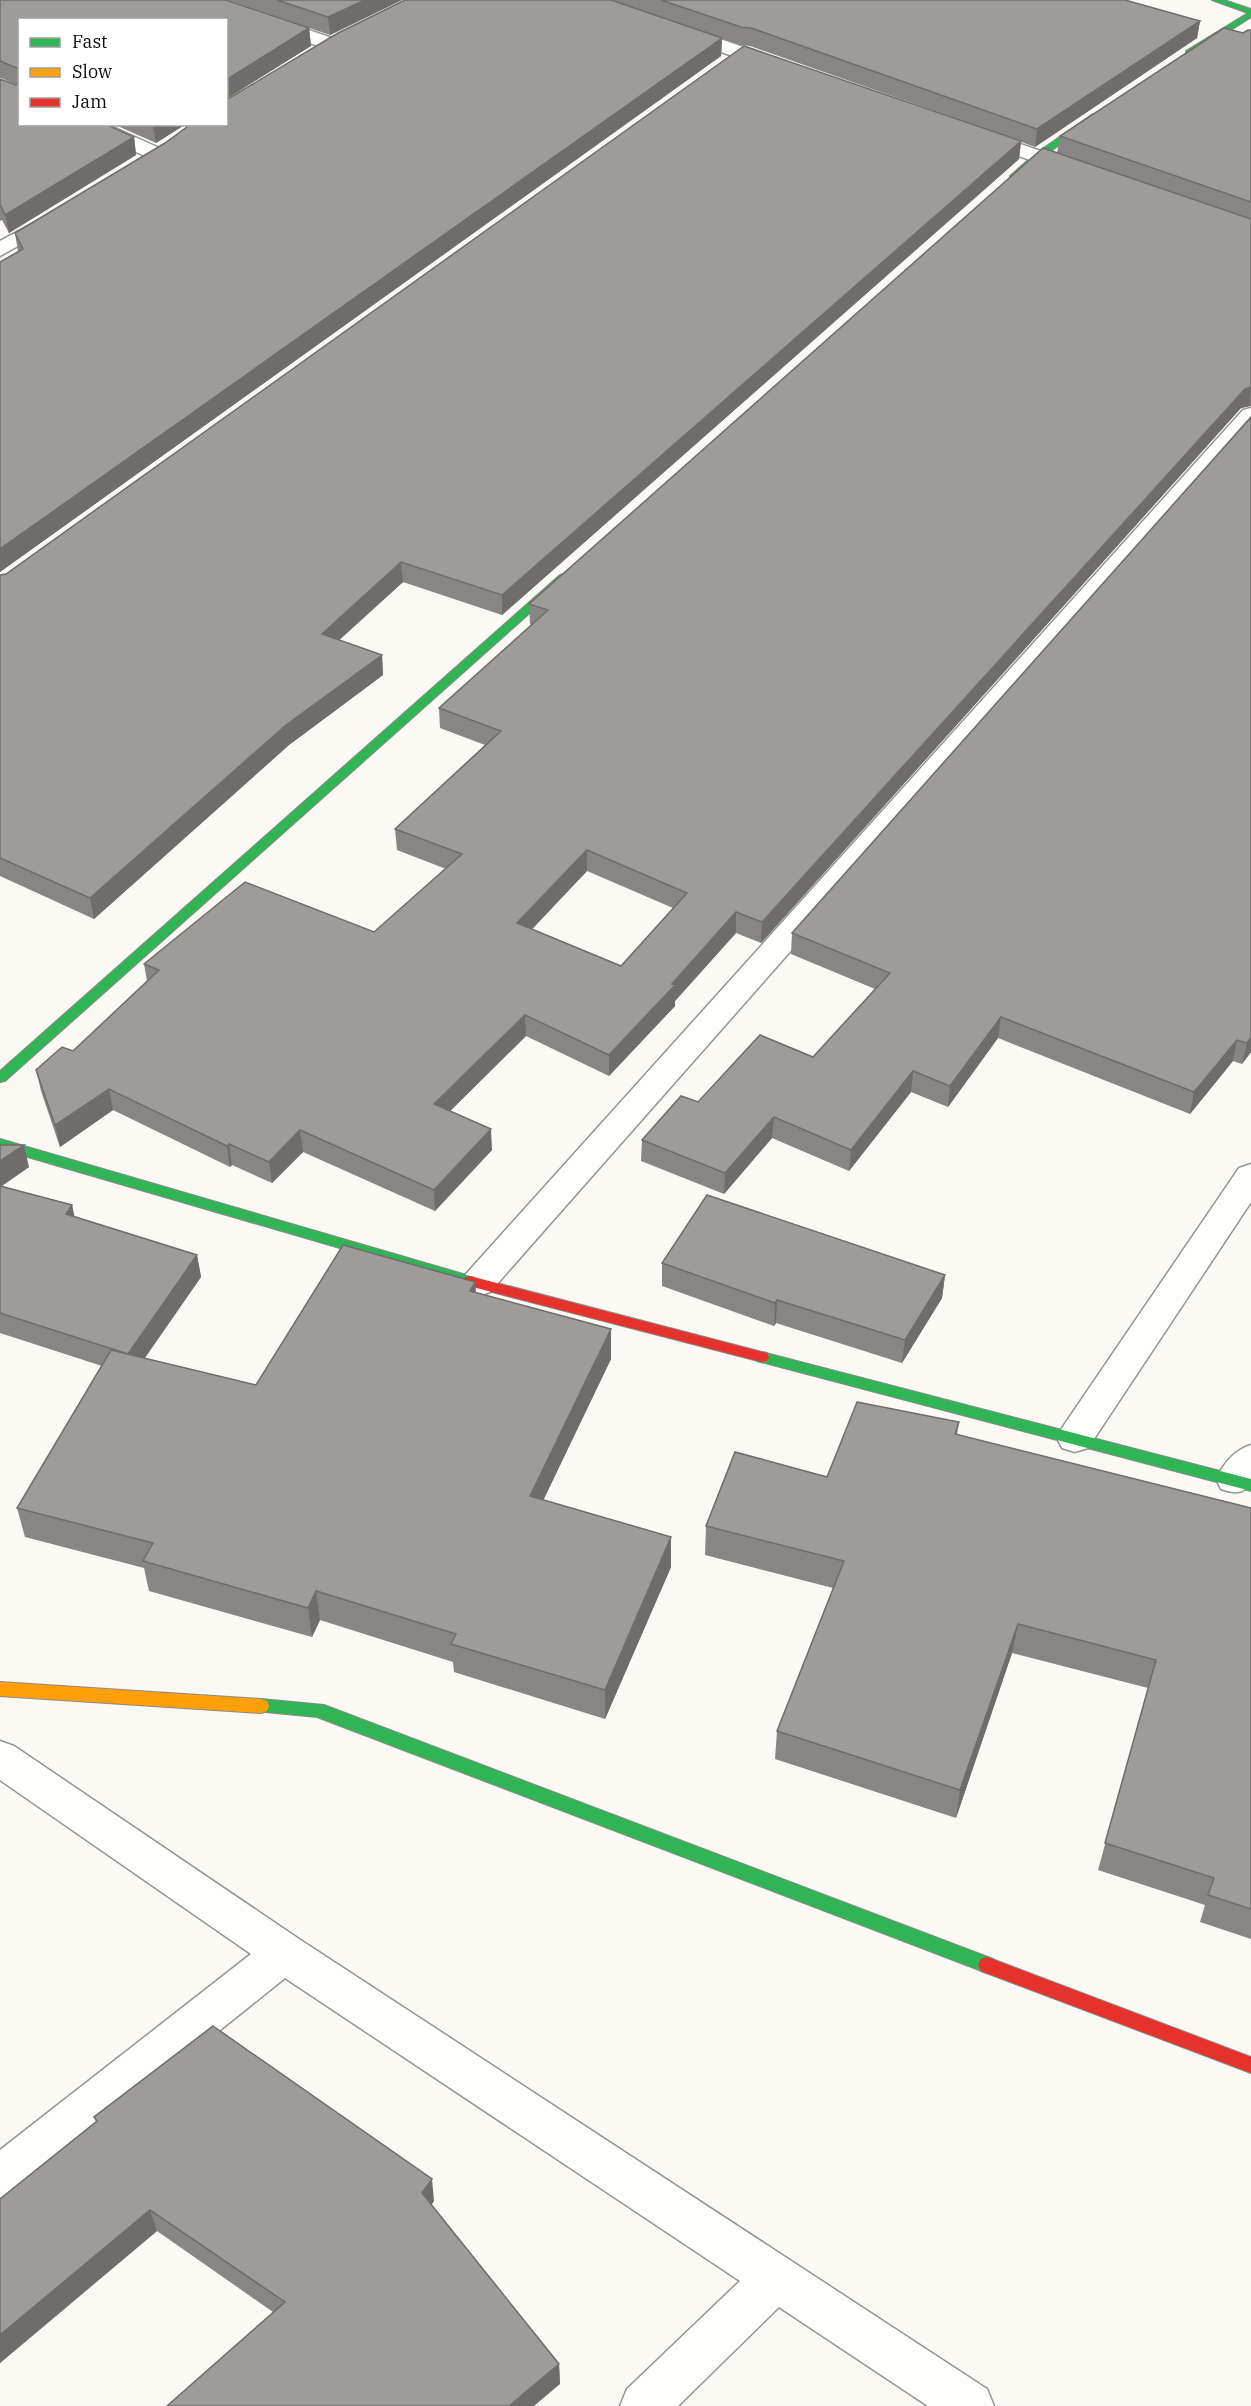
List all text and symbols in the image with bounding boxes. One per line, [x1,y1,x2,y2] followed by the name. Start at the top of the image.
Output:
[18,18,228,126] legend
[72,30,107,53] text: Fast
[72,60,112,83] text: Slow
[72,90,107,113] text: Jam

